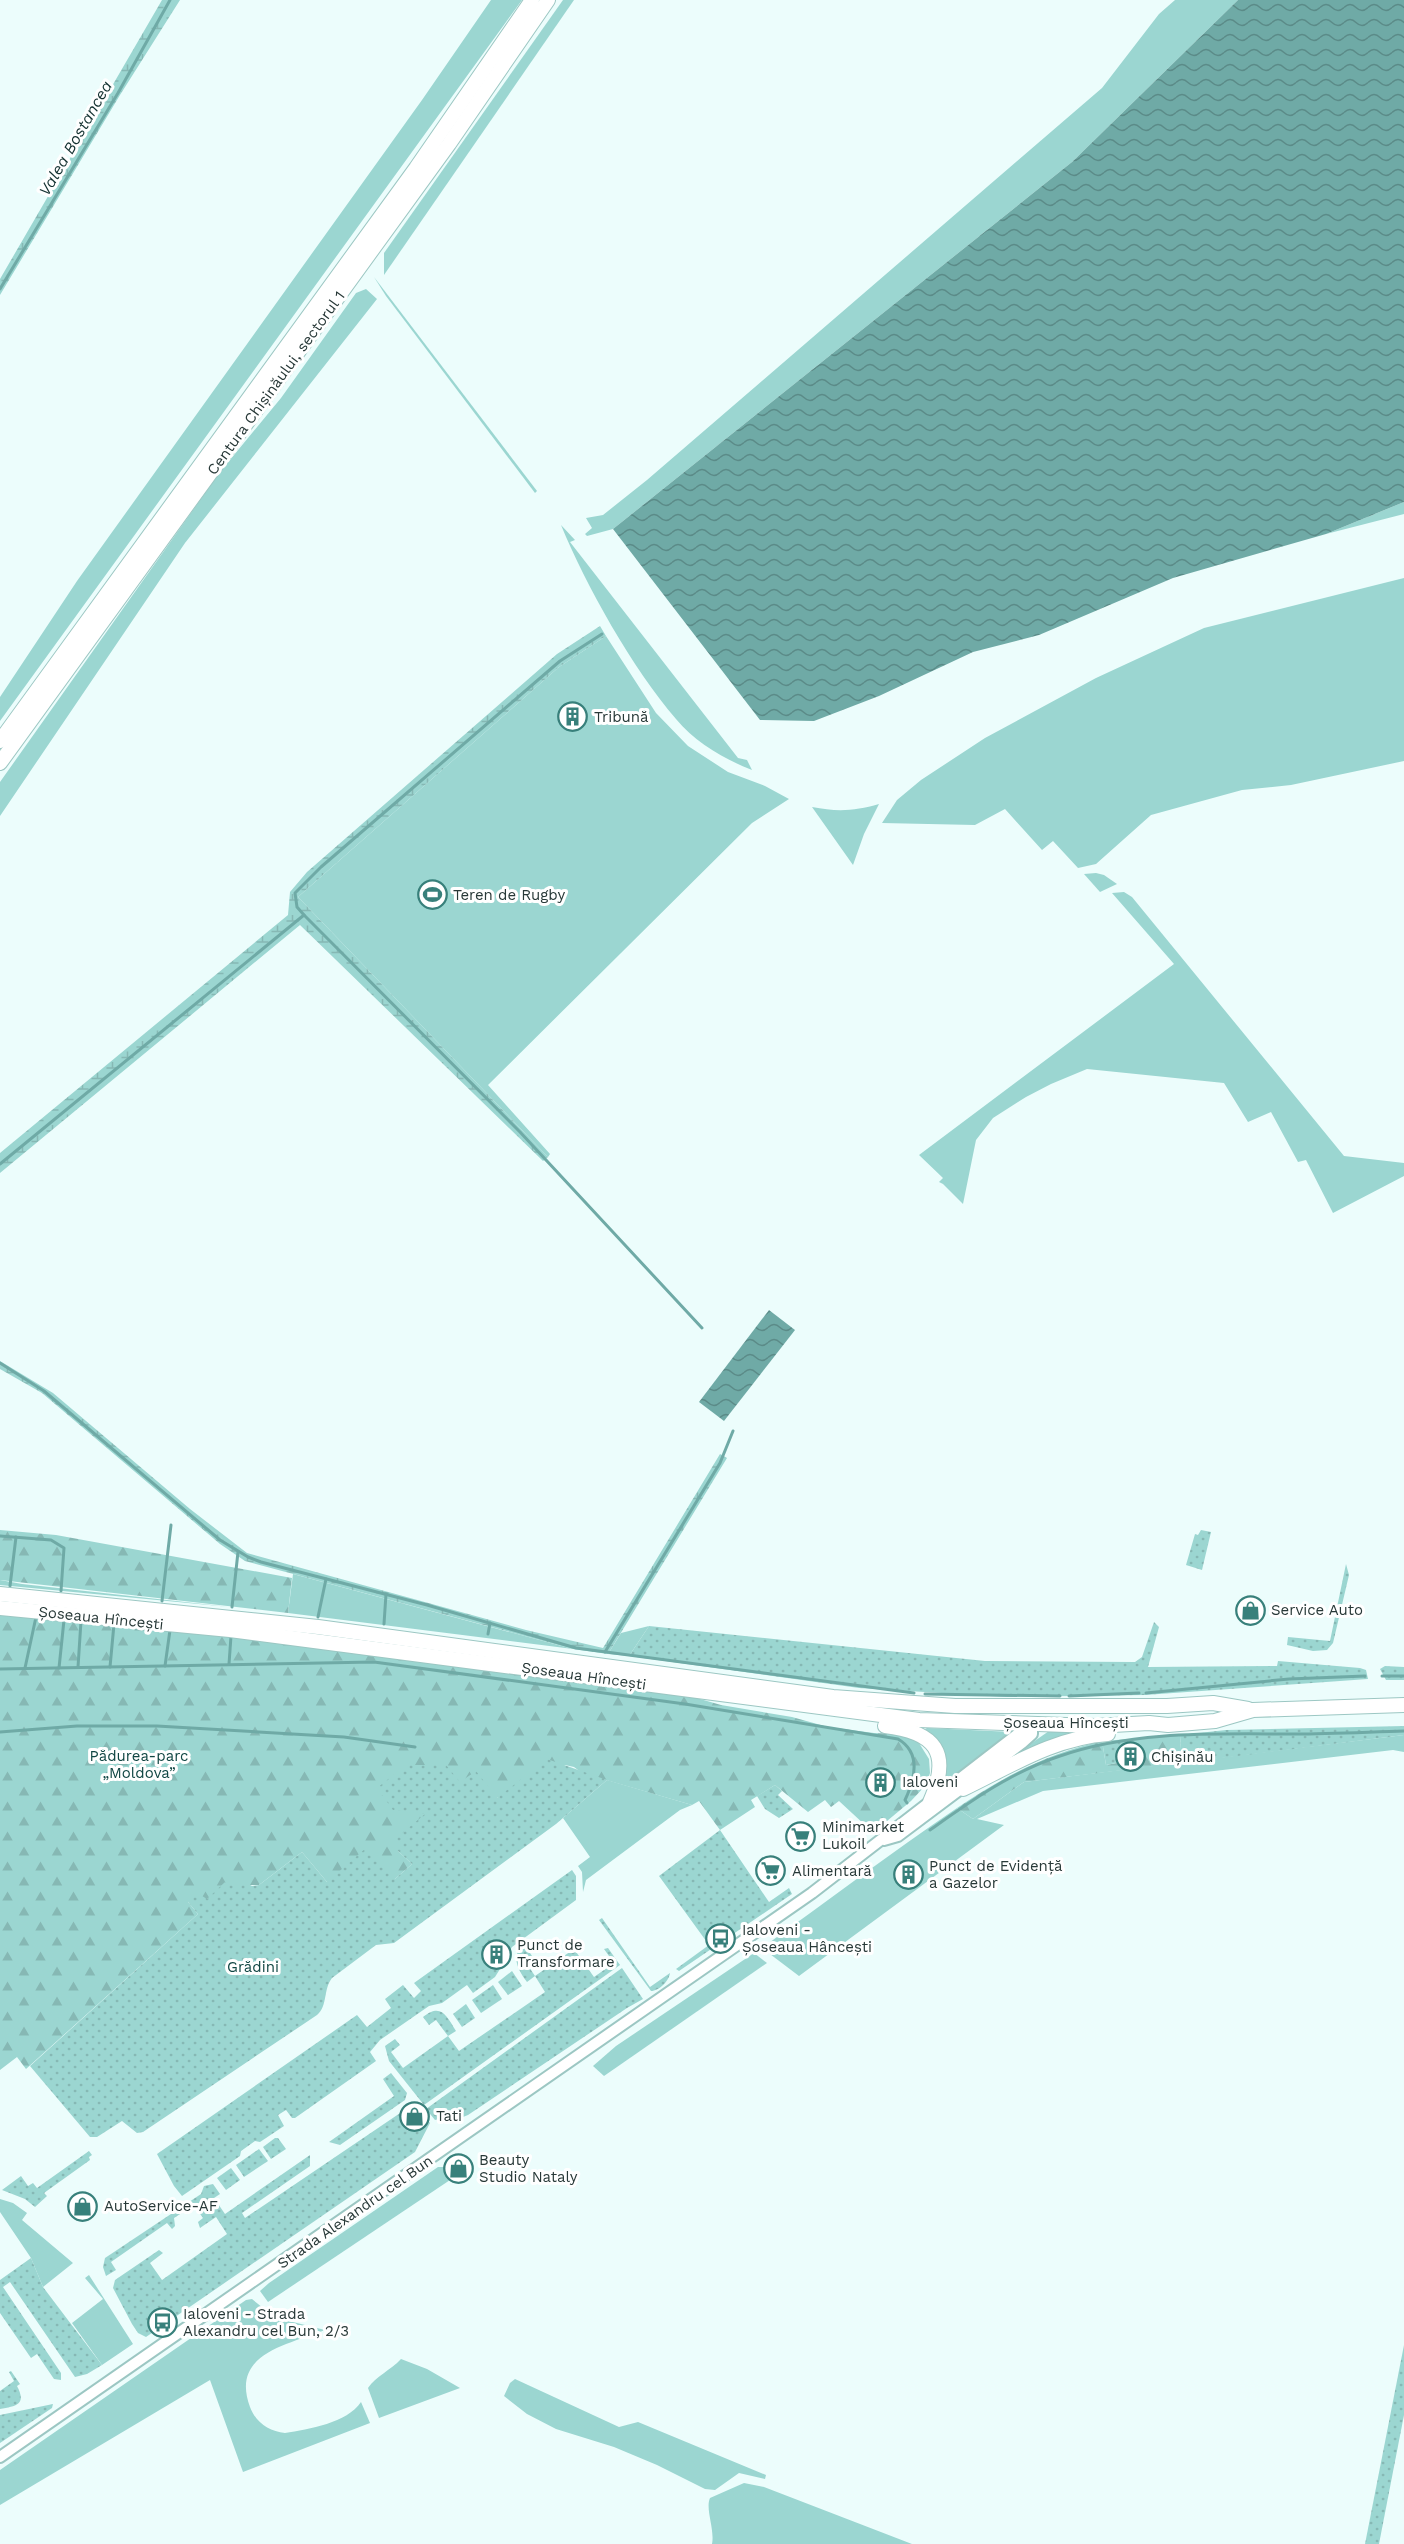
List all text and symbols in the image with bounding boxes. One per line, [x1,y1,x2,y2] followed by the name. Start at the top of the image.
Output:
[35,77,116,199] water label: Valea Bostancea
[203,288,349,478] street label: Centura Chișinăului, sectorul 1
[557,701,589,733] building icon: Tribună
[594,708,649,726] place label: Tribună
[416,879,448,911] sports icon: Teren de Rugby
[453,886,565,904] place label: Teren de Rugby
[1234,1594,1266,1626] shop icon: Service Auto
[1271,1601,1363,1619] place label: Service Auto
[38,1602,164,1634] street label: Șoseaua Hîncești
[521,1658,647,1694] street label: Șoseaua Hîncești
[1003,1714,1129,1732] street label: Șoseaua Hîncești
[1114,1741,1146,1773] building icon: Chișinău
[90,1747,188,1782] park label: Pădurea-parc „Moldova”
[1151,1748,1214,1766] place label: Chișinău
[865,1766,897,1798] building icon: Ialoveni
[902,1773,958,1791] place label: Ialoveni
[822,1818,905,1853] place label: Minimarket Lukoil
[785,1820,817,1852] supermarket icon: Minimarket Lukoil
[755,1855,787,1887] supermarket icon: Alimentară
[929,1857,1063,1892] place label: Punct de Evidență a Gazelor
[892,1859,924,1891] building icon: Punct de Evidență a Gazelor
[792,1862,872,1880] place label: Alimentară
[742,1921,872,1956] place label: Ialoveni - Șoseaua Hâncești
[705,1923,737,1955] bus stop icon: Ialoveni - Șoseaua Hâncești
[517,1936,615,1971] place label: Punct de Transformare
[480,1938,512,1970] building icon: Punct de Transformare
[227,1958,279,1976] park label: Grădini
[399,2100,431,2132] shop icon: Tati
[436,2107,462,2125] place label: Tati
[274,2151,436,2273] street label: Strada Alexandru cel Bun
[479,2151,578,2186] place label: Beauty Studio Nataly
[442,2153,474,2185] shop icon: Beauty Studio Nataly
[67,2190,99,2222] shop icon: AutoService-AF
[104,2197,218,2215] place label: AutoService-AF
[183,2305,349,2340] place label: Ialoveni - Strada Alexandru cel Bun, 2/3
[146,2307,178,2339] bus stop icon: Ialoveni - Strada Alexandru cel Bun, 2/3

